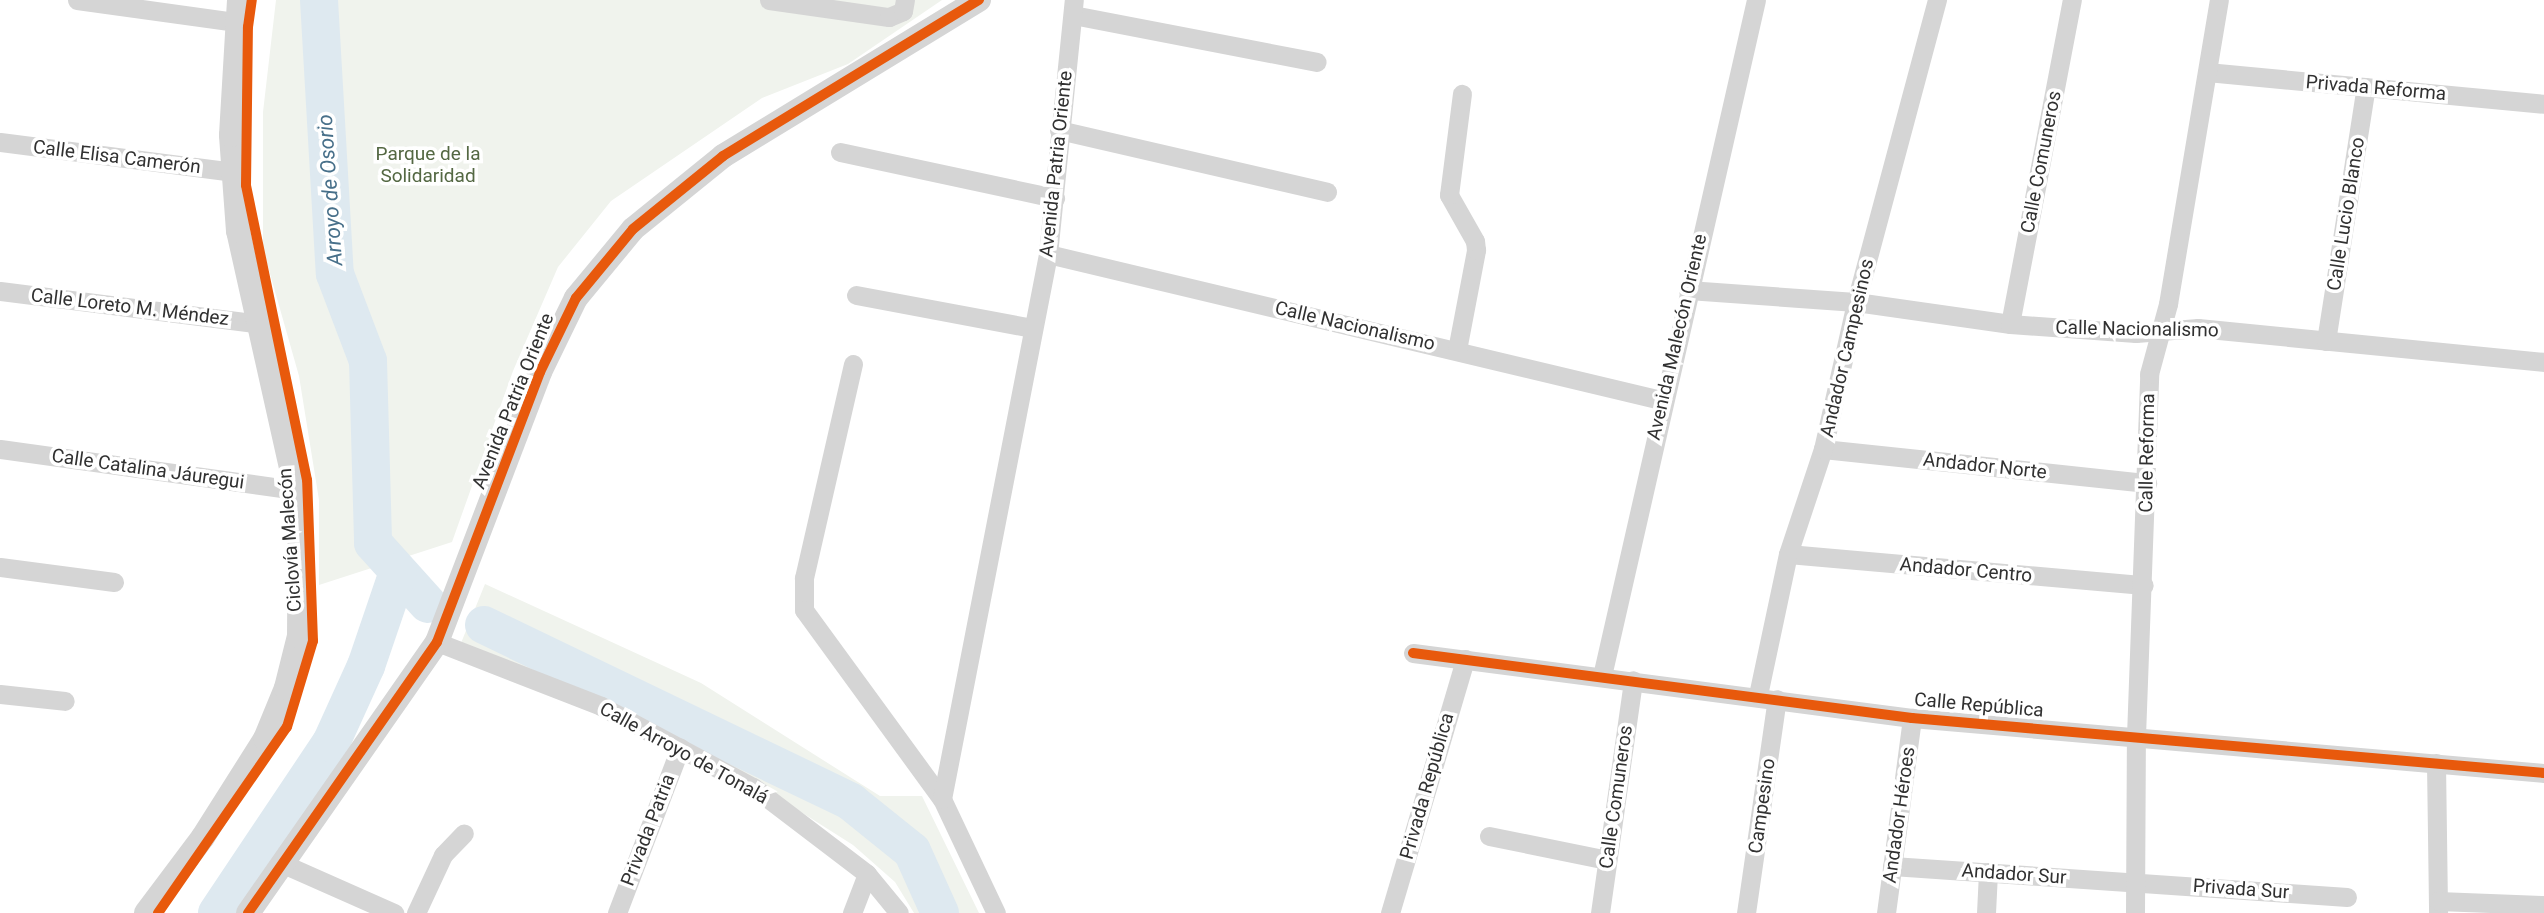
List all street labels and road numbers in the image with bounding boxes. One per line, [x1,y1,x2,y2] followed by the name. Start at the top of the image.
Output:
[1035,70,1077,258] street label: Avenida Patria Oriente
[2305,71,2447,105] street label: Privada Reforma
[2016,89,2066,235] street label: Calle Comuneros
[32,135,202,179] street label: Calle Elisa Camerón
[2323,136,2369,292] street label: Calle Lucio Blanco
[1642,232,1712,442] street label: Avenida Malecón Oriente
[1815,257,1879,439] street label: Andador Campesinos
[30,284,230,330] street label: Calle Loreto M. Méndez
[1273,297,1437,355] street label: Calle Nacionalismo
[467,310,559,492] street label: Avenida Patria Oriente
[2055,316,2219,342] street label: Calle Nacionalismo
[2135,393,2159,513] street label: Calle Reforma
[50,444,246,494] street label: Calle Catalina Jáuregui
[1922,448,2048,484] street label: Andador Norte
[274,467,306,613] street label: Ciclovía Malecón
[1899,553,2033,587] street label: Andador Centro
[1913,688,2045,722] street label: Calle República
[596,697,772,809] street label: Calle Arroyo de Tonalá
[1395,710,1459,862] street label: Privada República
[1595,724,1637,870] street label: Calle Comuneros
[1878,745,1920,885] street label: Andador Héroes
[1744,757,1780,855] street label: Campesino
[616,771,680,889] street label: Privada Patria
[1961,859,2067,889] street label: Andador Sur
[2192,874,2290,904] street label: Privada Sur

